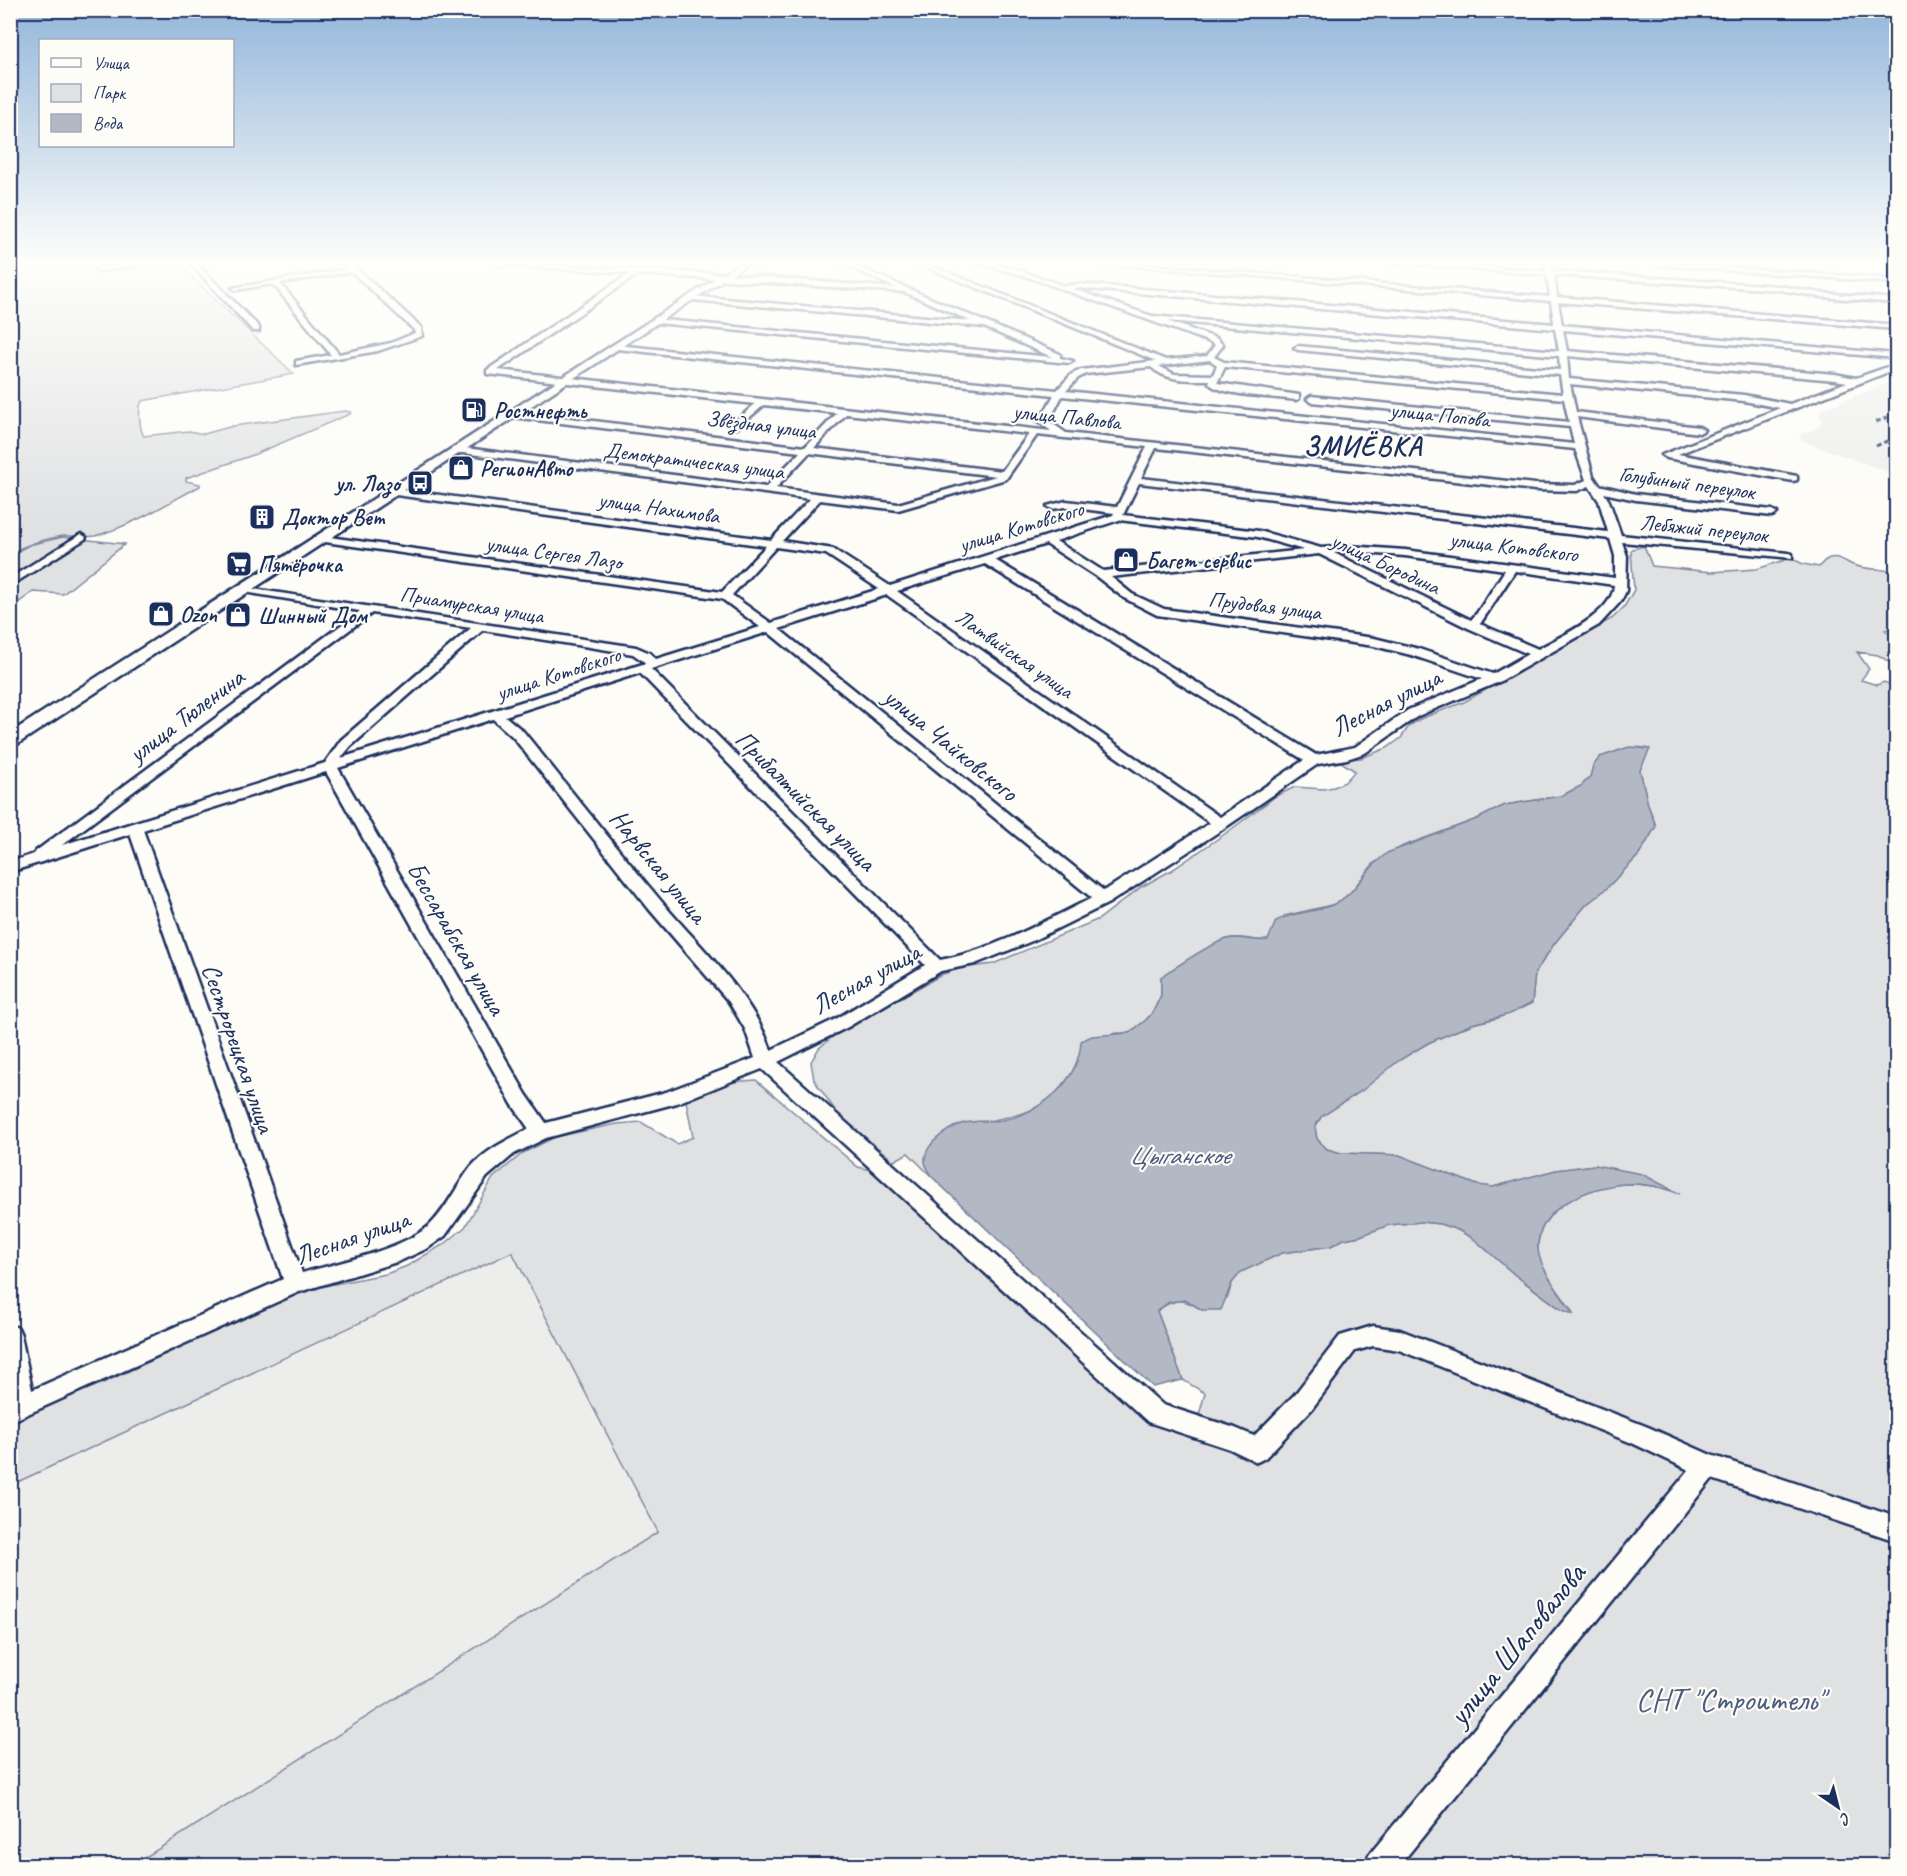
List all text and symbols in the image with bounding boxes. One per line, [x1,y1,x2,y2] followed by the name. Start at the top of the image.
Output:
[39,39,234,147] legend
[93,52,130,74] text: Улица
[93,82,127,104] text: Парк
[93,112,124,134] text: Вода
[459,395,489,425] fuel station icon: Ростнефть
[1387,396,1493,434] street label: улица Попова
[494,397,588,425] place label: Ростнефть
[1010,397,1124,437] street label: улица Павлова
[704,404,819,446] street label: Звёздная улица
[1303,429,1423,463] district label: ЗМИЁВКА
[602,436,787,486] street label: Демократическая улица
[446,453,476,483] shop icon: РегионАвто
[480,455,575,483] place label: РегионАвто
[1617,460,1758,507] street label: Голубиный переулок
[405,468,435,498] bus stop icon: ул. Лазо
[333,470,402,499] place label: ул. Лазо
[594,485,723,531] street label: улица Нахимова
[954,494,1088,560] street label: улица Котовского
[247,502,277,532] building icon: Доктор Вет
[282,504,386,532] place label: Доктор Вет
[1639,508,1771,550] street label: Лебяжий переулок
[1446,525,1581,569] street label: улица Котовского
[1325,526,1446,602] street label: улица Бородина
[482,529,626,577] street label: улица Сергея Лазо
[1111,545,1141,575] shop icon: Багет сервис
[1146,547,1253,575] place label: Багет сервис
[224,549,254,579] supermarket icon: Пятёрочка
[258,551,344,579] place label: Пятёрочка
[398,580,547,630] street label: Приамурская улица
[1207,585,1324,627] street label: Прудовая улица
[146,599,176,629] shop icon: Ozon
[223,600,253,630] shop icon: Шинный Дом
[180,601,218,629] place label: Ozon
[258,602,369,630] place label: Шинный Дом
[950,603,1080,705] street label: Латвийская улица
[491,640,625,708] street label: улица Котовского
[120,660,252,771] street label: улица Тюленина
[1326,660,1449,744] street label: Лесная улица
[875,679,1026,810] street label: улица Чайковского
[728,723,884,879] street label: Прибалтийская улица
[603,803,716,932] street label: Нарвская улица
[399,856,514,1022] street label: Бессарабская улица
[806,934,928,1022] street label: Лесная улица
[194,959,283,1139] street label: Сестрорецкая улица
[1129,1138,1233,1172] water label: Цыганское
[291,1202,416,1272] street label: Лесная улица
[1437,1553,1596,1736] street label: улица Шаповалова
[1636,1679,1831,1720] park label: СНТ "Строитель"
[1808,1777,1868,1837] north arrow
[1835,1808,1855,1830] text: С

